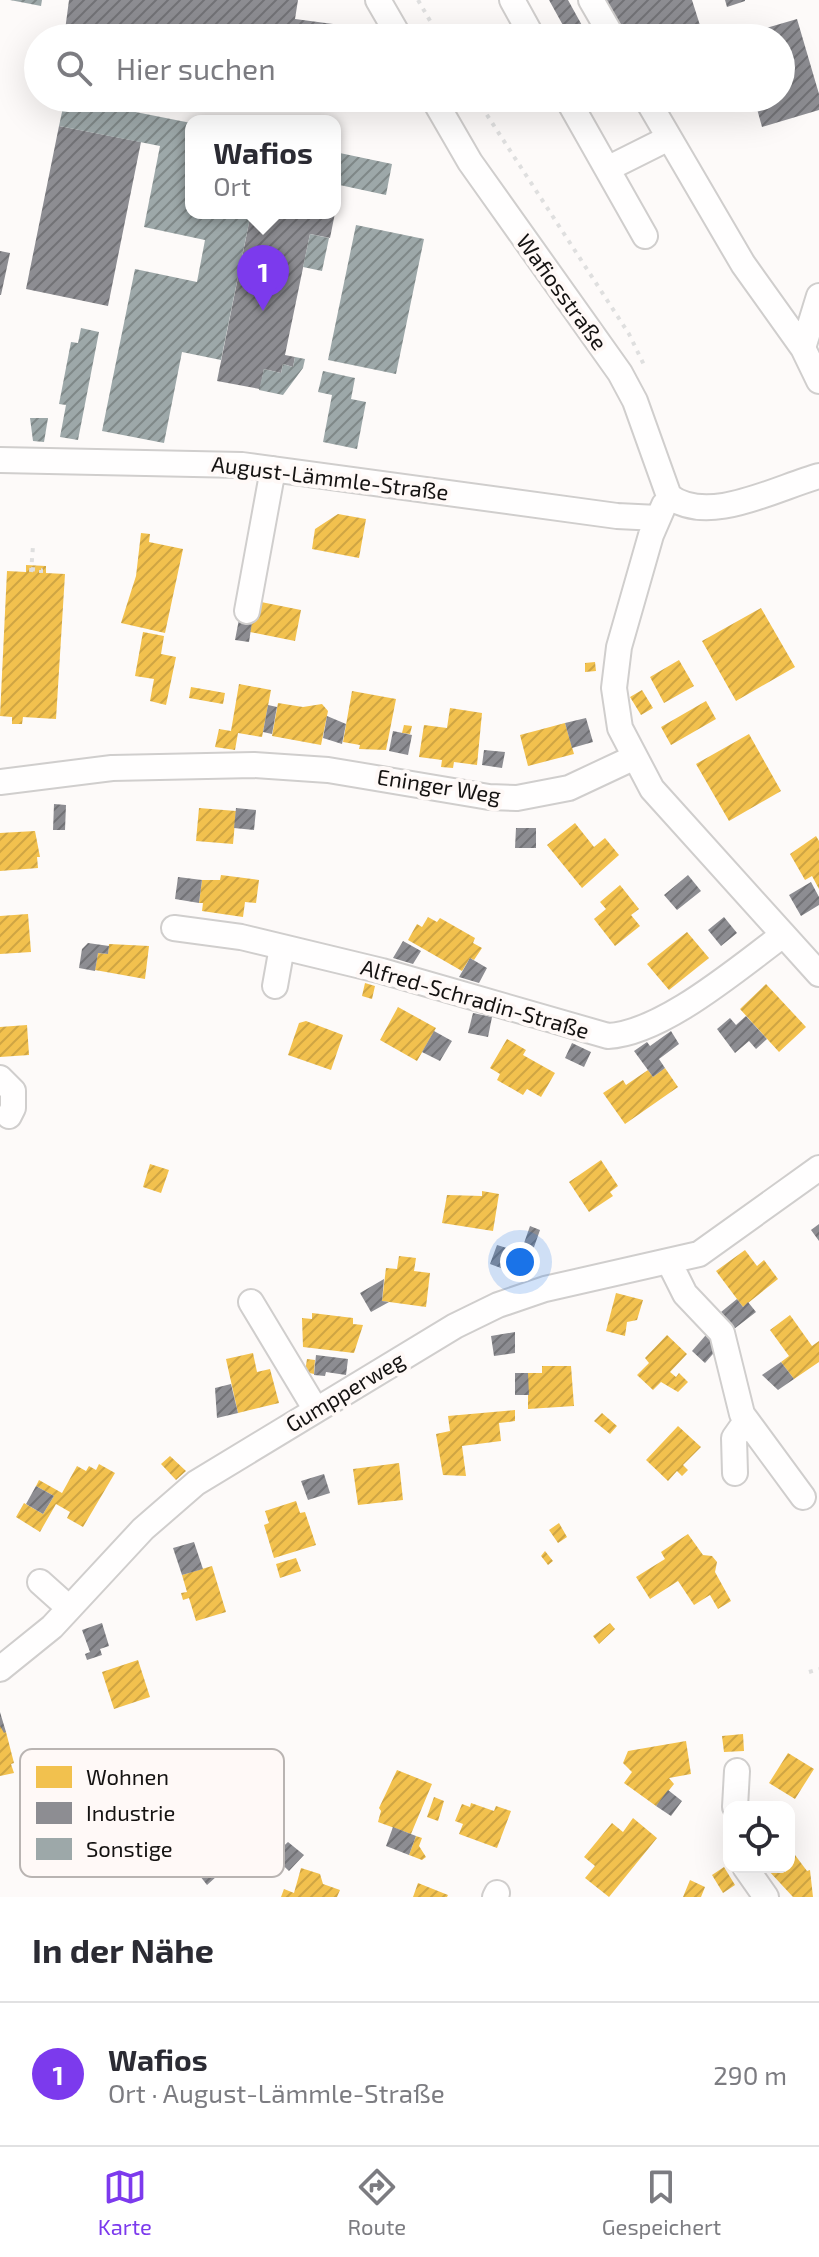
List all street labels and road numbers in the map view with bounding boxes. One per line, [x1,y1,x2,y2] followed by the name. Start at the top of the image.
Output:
[512,228,614,354] street label: Wafiosstraße
[210,450,450,504] street label: August-Lämmle-Straße
[375,762,503,808] street label: Eninger Weg
[358,953,593,1043] street label: Alfred-Schradin-Straße
[280,1346,409,1437] street label: Gumpperweg

